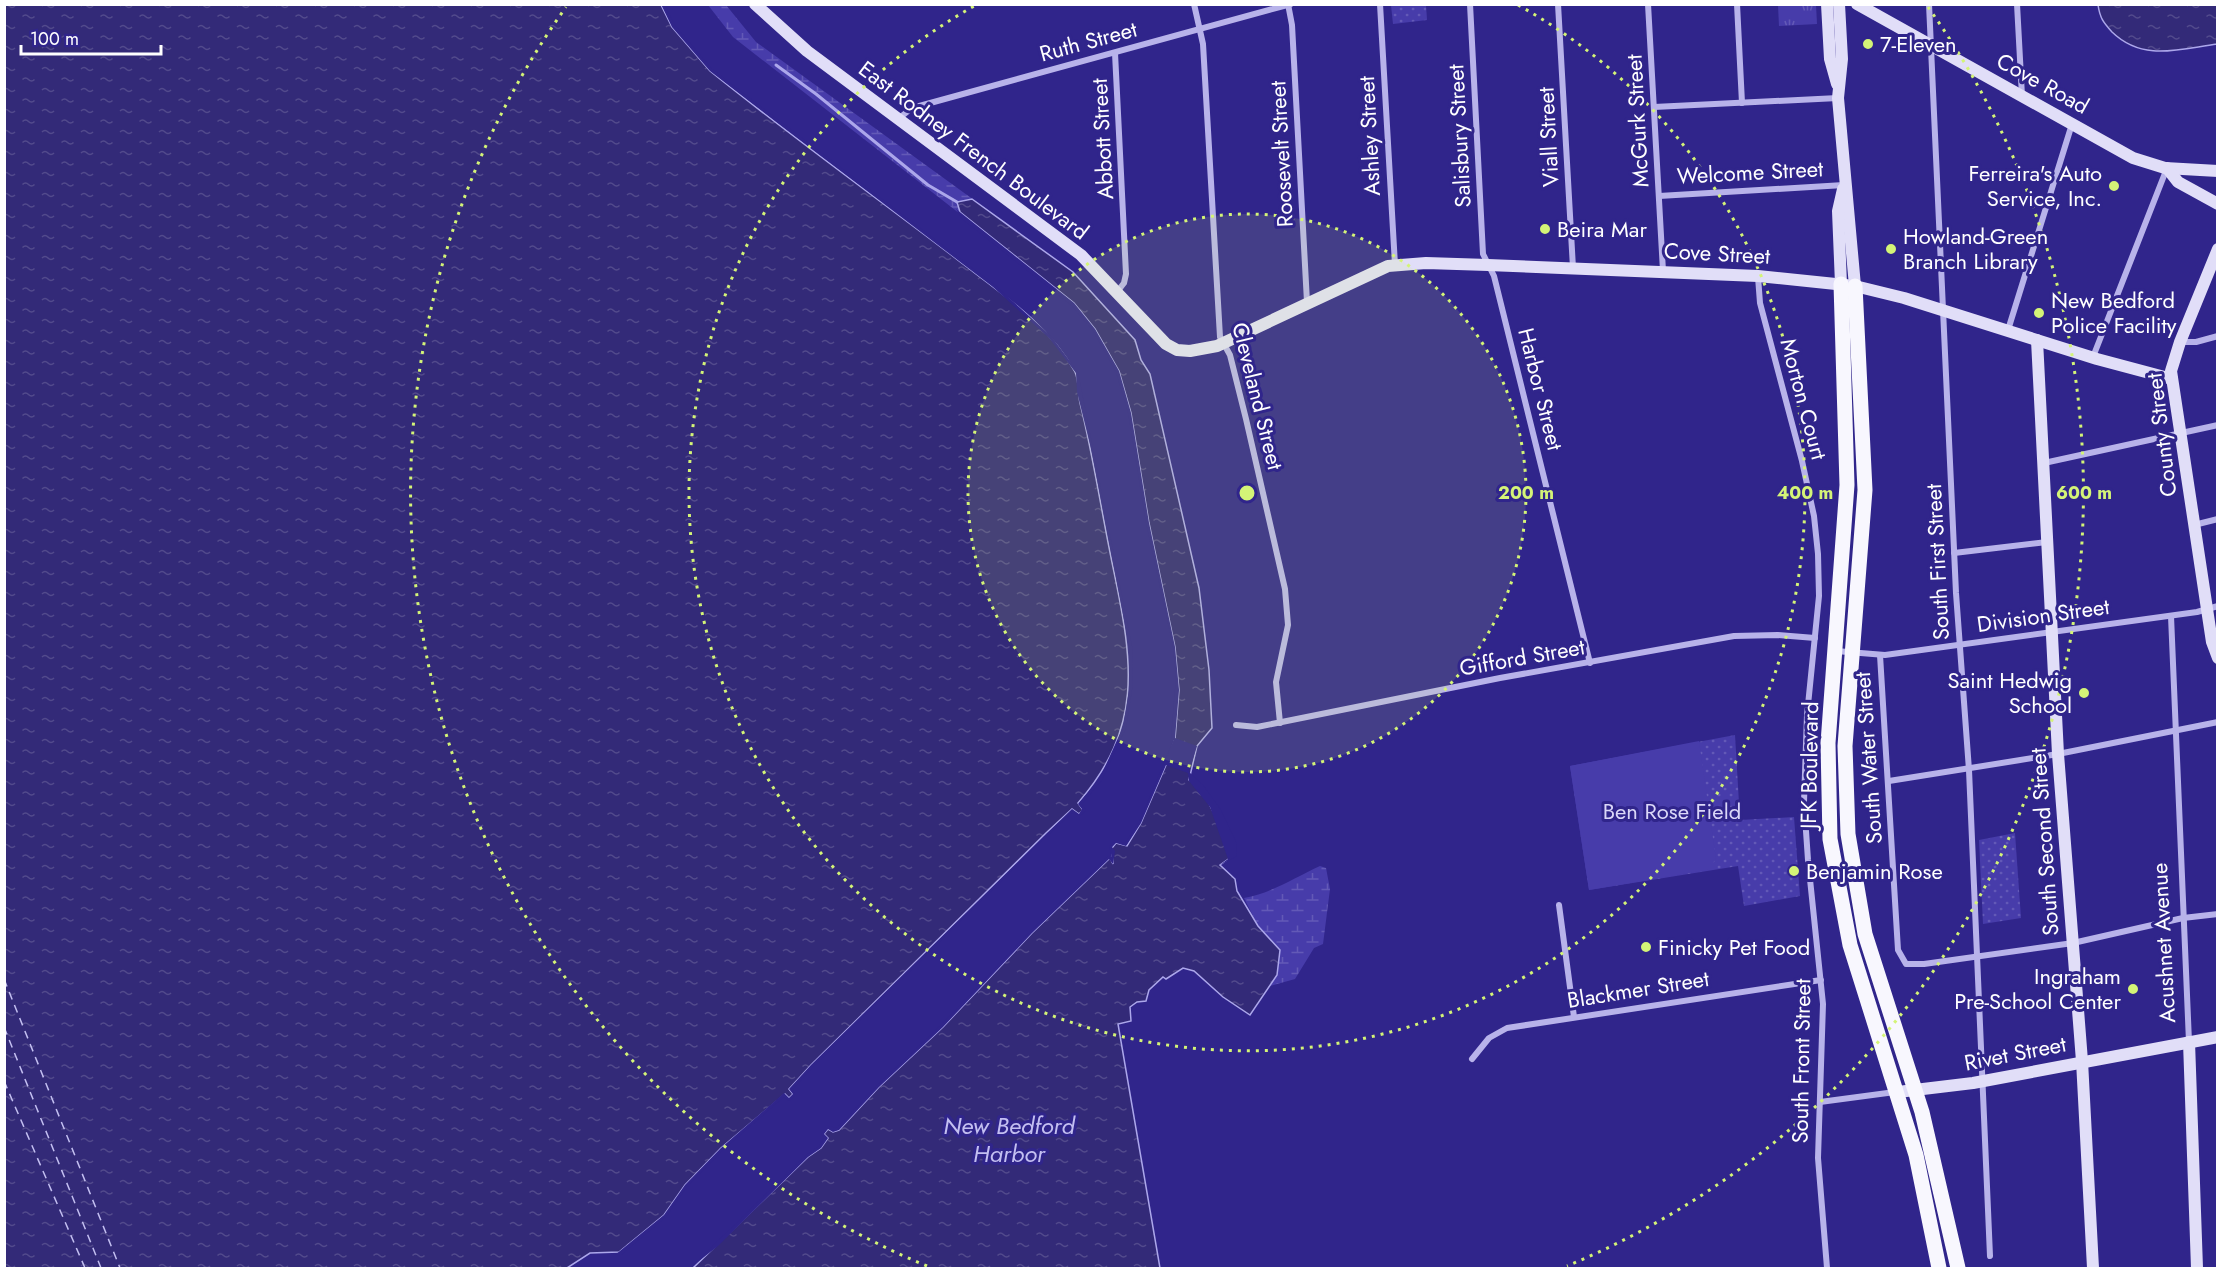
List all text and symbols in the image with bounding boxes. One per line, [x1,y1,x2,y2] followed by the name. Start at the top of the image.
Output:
[1036,12,1141,69] street label: Ruth Street
[21,18,160,56] scale bar
[30,26,79,52] text: 100 m
[1880,28,1957,60] place label: 7-Eleven
[1861,37,1875,51] marker: 7-Eleven
[1991,44,2095,122] street label: Cove Road
[852,53,1096,247] street label: East Rodney French Boulevard
[1617,53,1656,188] street label: McGurk Street
[1439,63,1479,208] street label: Salisbury Street
[1350,75,1388,197] street label: Ashley Street
[1083,77,1121,200] street label: Abbott Street
[1261,79,1301,228] street label: Roosevelt Street
[1529,86,1567,188] street label: Viall Street
[1676,152,1825,192] street label: Welcome Street
[1969,157,2102,214] place label: Ferreira's Auto Service, Inc.
[2107,179,2121,193] marker: Ferreira's Auto Service, Inc.
[1557,213,1647,245] place label: Beira Mar
[1903,220,2048,277] place label: Howland-Green Branch Library
[1538,222,1552,236] marker: Beira Mar
[1663,234,1772,272] street label: Cove Street
[1884,242,1898,256] marker: Howland-Green Branch Library
[2051,284,2177,341] place label: New Bedford Police Facility
[2032,306,2046,320] marker: New Bedford Police Facility
[1224,319,1292,474] street label: Cleveland Street
[1510,324,1572,454] street label: Harbor Street
[1772,335,1836,464] street label: Morton Court
[2137,371,2184,499] street label: County Street
[1498,480,1554,506] text: 200 m
[1777,480,1833,506] text: 400 m
[2056,480,2112,506] text: 600 m
[1917,482,1957,641] street label: South First Street
[1237,483,1257,503] centre of rings
[1975,590,2112,640] street label: Division Street
[1457,630,1588,684] street label: Gifford Street
[1947,664,2072,721] place label: Saint Hedwig School
[1846,670,1890,845] street label: South Water Street
[2077,686,2091,700] marker: Saint Hedwig School
[1792,701,1826,832] street label: JFK Boulevard
[2021,746,2067,937] street label: South Second Street
[1603,795,1741,827] park label: Ben Rose Field
[1806,855,1943,887] place label: Benjamin Rose
[2143,862,2183,1024] street label: Acushnet Avenue
[1787,864,1801,878] marker: Benjamin Rose
[1658,931,1810,963] place label: Finicky Pet Food
[1639,940,1653,954] marker: Finicky Pet Food
[1954,960,2121,1017] place label: Ingraham Pre-School Center
[1565,962,1712,1016] street label: Blackmer Street
[1784,978,1818,1144] street label: South Front Street
[2126,982,2140,996] marker: Ingraham Pre-School Center
[1961,1027,2069,1079] street label: Rivet Street
[943,1108,1077,1171] water label: New Bedford Harbor

